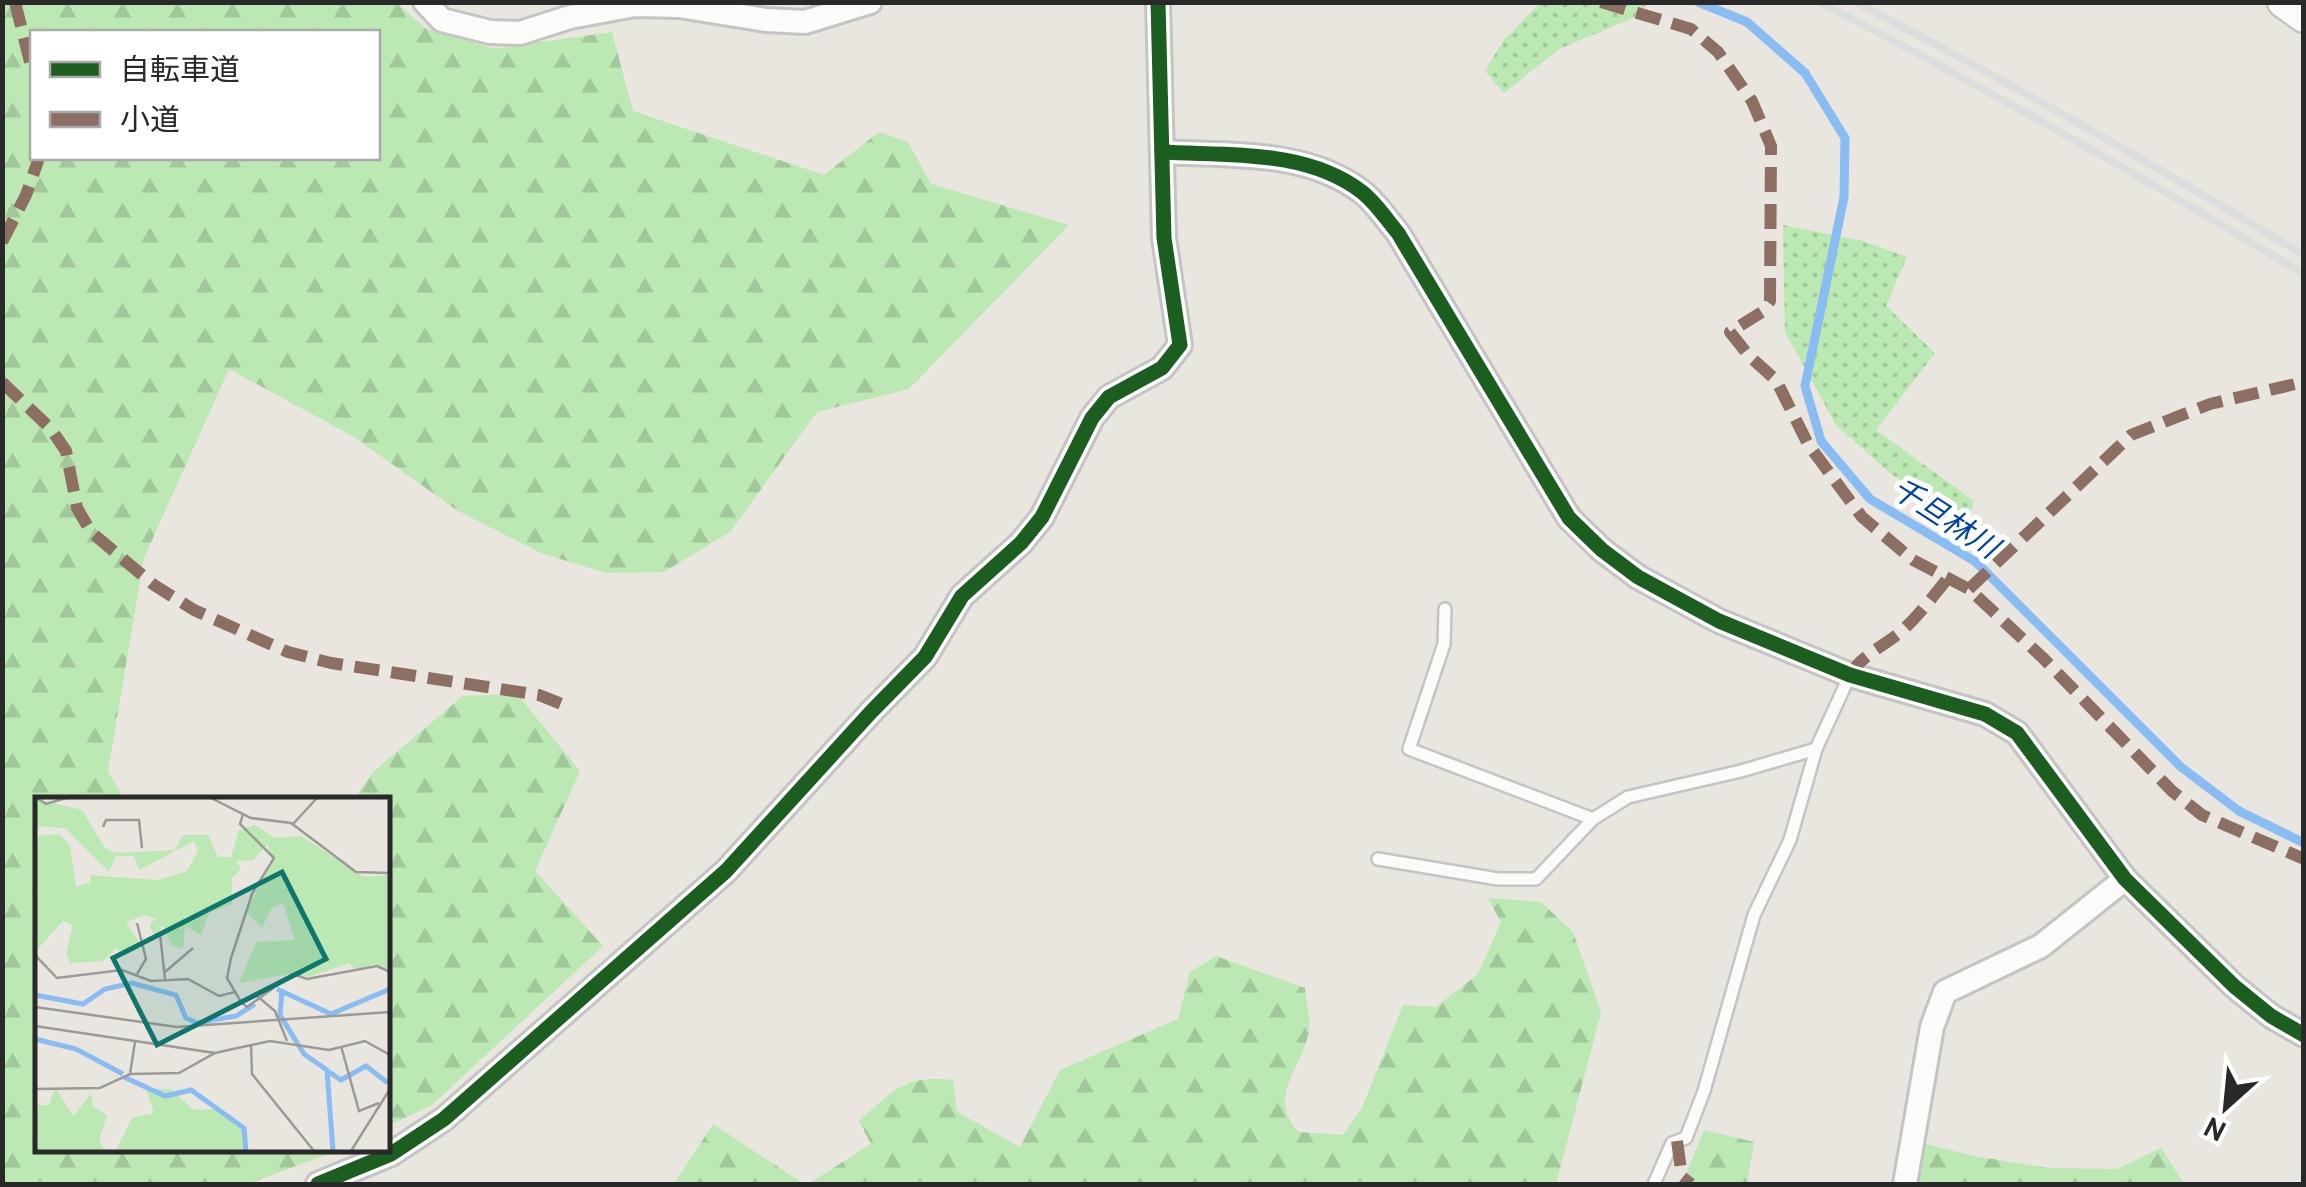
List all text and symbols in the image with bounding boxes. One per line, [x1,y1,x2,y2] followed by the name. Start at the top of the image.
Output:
[30,30,380,160] legend
[120,54,240,91] text: 自転車道
[120,104,180,141] text: 小道
[1883,472,2007,570] water label: 千旦林川
[35,797,390,1152] inset map
[2176,1057,2276,1157] north arrow
[2199,1106,2233,1147] text: N

